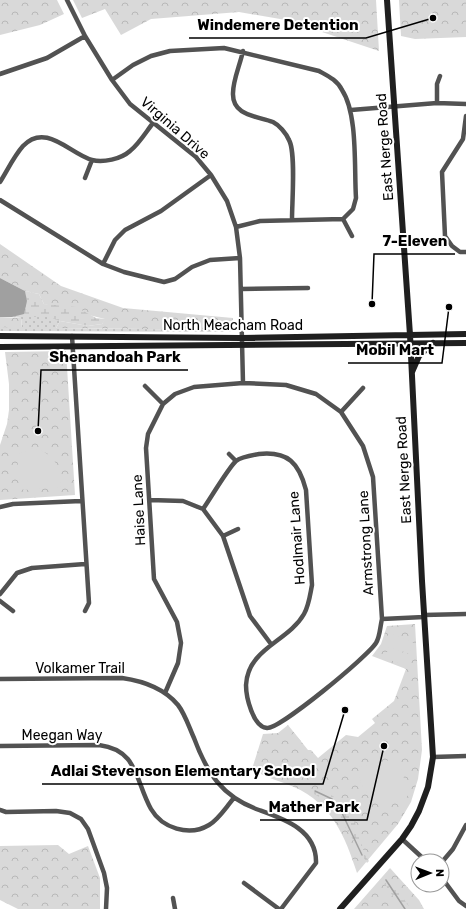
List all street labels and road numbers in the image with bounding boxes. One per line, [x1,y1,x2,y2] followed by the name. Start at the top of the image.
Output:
[137,93,213,163] street label: Virginia Drive
[373,93,397,201] street label: East Nerge Road
[163,317,303,334] street label: North Meacham Road
[393,416,415,524] street label: East Nerge Road
[129,474,149,546] street label: Haise Lane
[355,490,377,596] street label: Armstrong Lane
[285,491,309,585] street label: Hodlmair Lane
[35,660,125,677] street label: Volkamer Trail
[22,727,103,744] street label: Meegan Way

